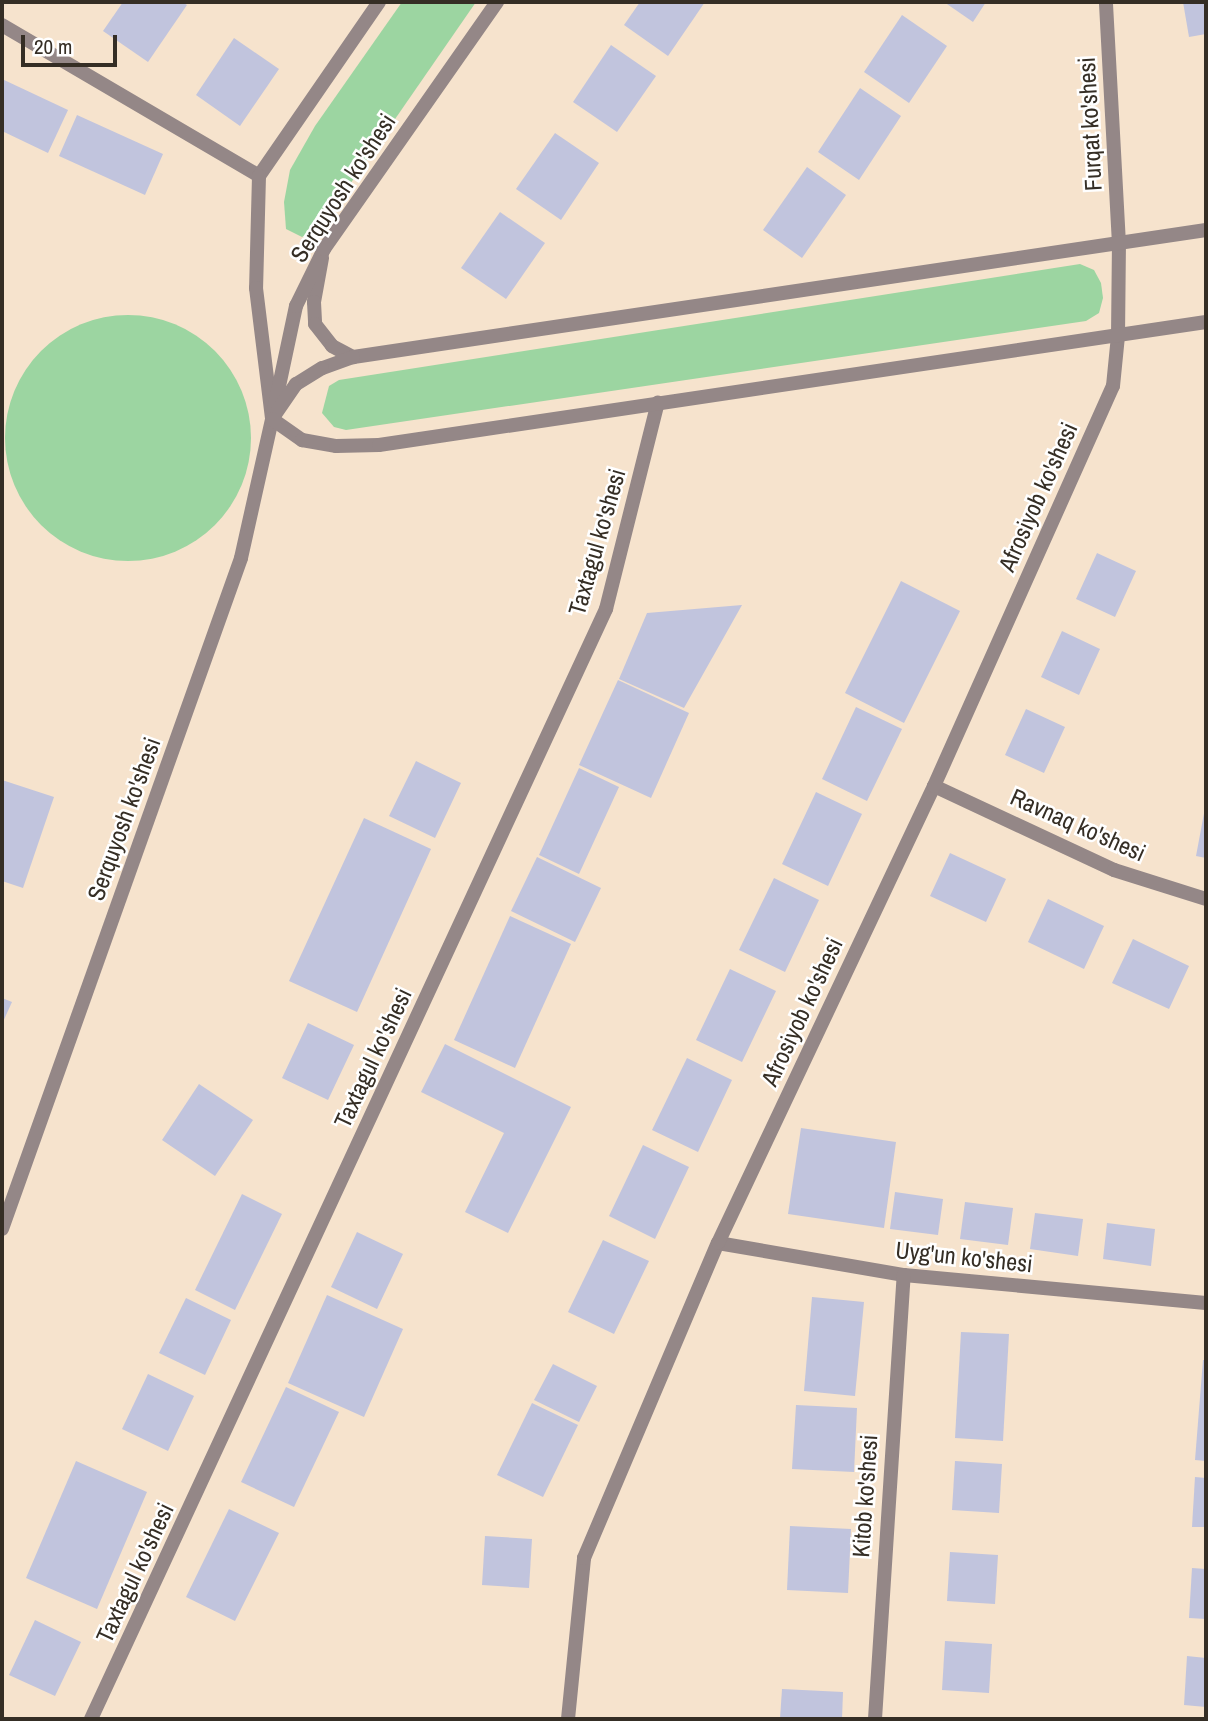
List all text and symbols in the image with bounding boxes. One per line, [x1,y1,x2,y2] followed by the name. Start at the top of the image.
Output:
[24,21,121,65] scale bar
[34,32,72,61] text: 20 m
[1072,56,1108,192] street label: Furqat ko'shesi
[284,108,402,268] street label: Serquyosh ko'shesi
[992,418,1084,576] street label: Afrosiyob ko'shesi
[562,466,632,618] street label: Taxtagul ko'shesi
[81,734,167,904] street label: Serquyosh ko'shesi
[1006,782,1150,868] street label: Ravnaq ko'shesi
[755,933,849,1091] street label: Afrosiyob ko'shesi
[328,984,418,1132] street label: Taxtagul ko'shesi
[894,1235,1034,1279] street label: Uyg'un ko'shesi
[846,1434,884,1558] street label: Kitob ko'shesi
[90,1499,180,1647] street label: Taxtagul ko'shesi

